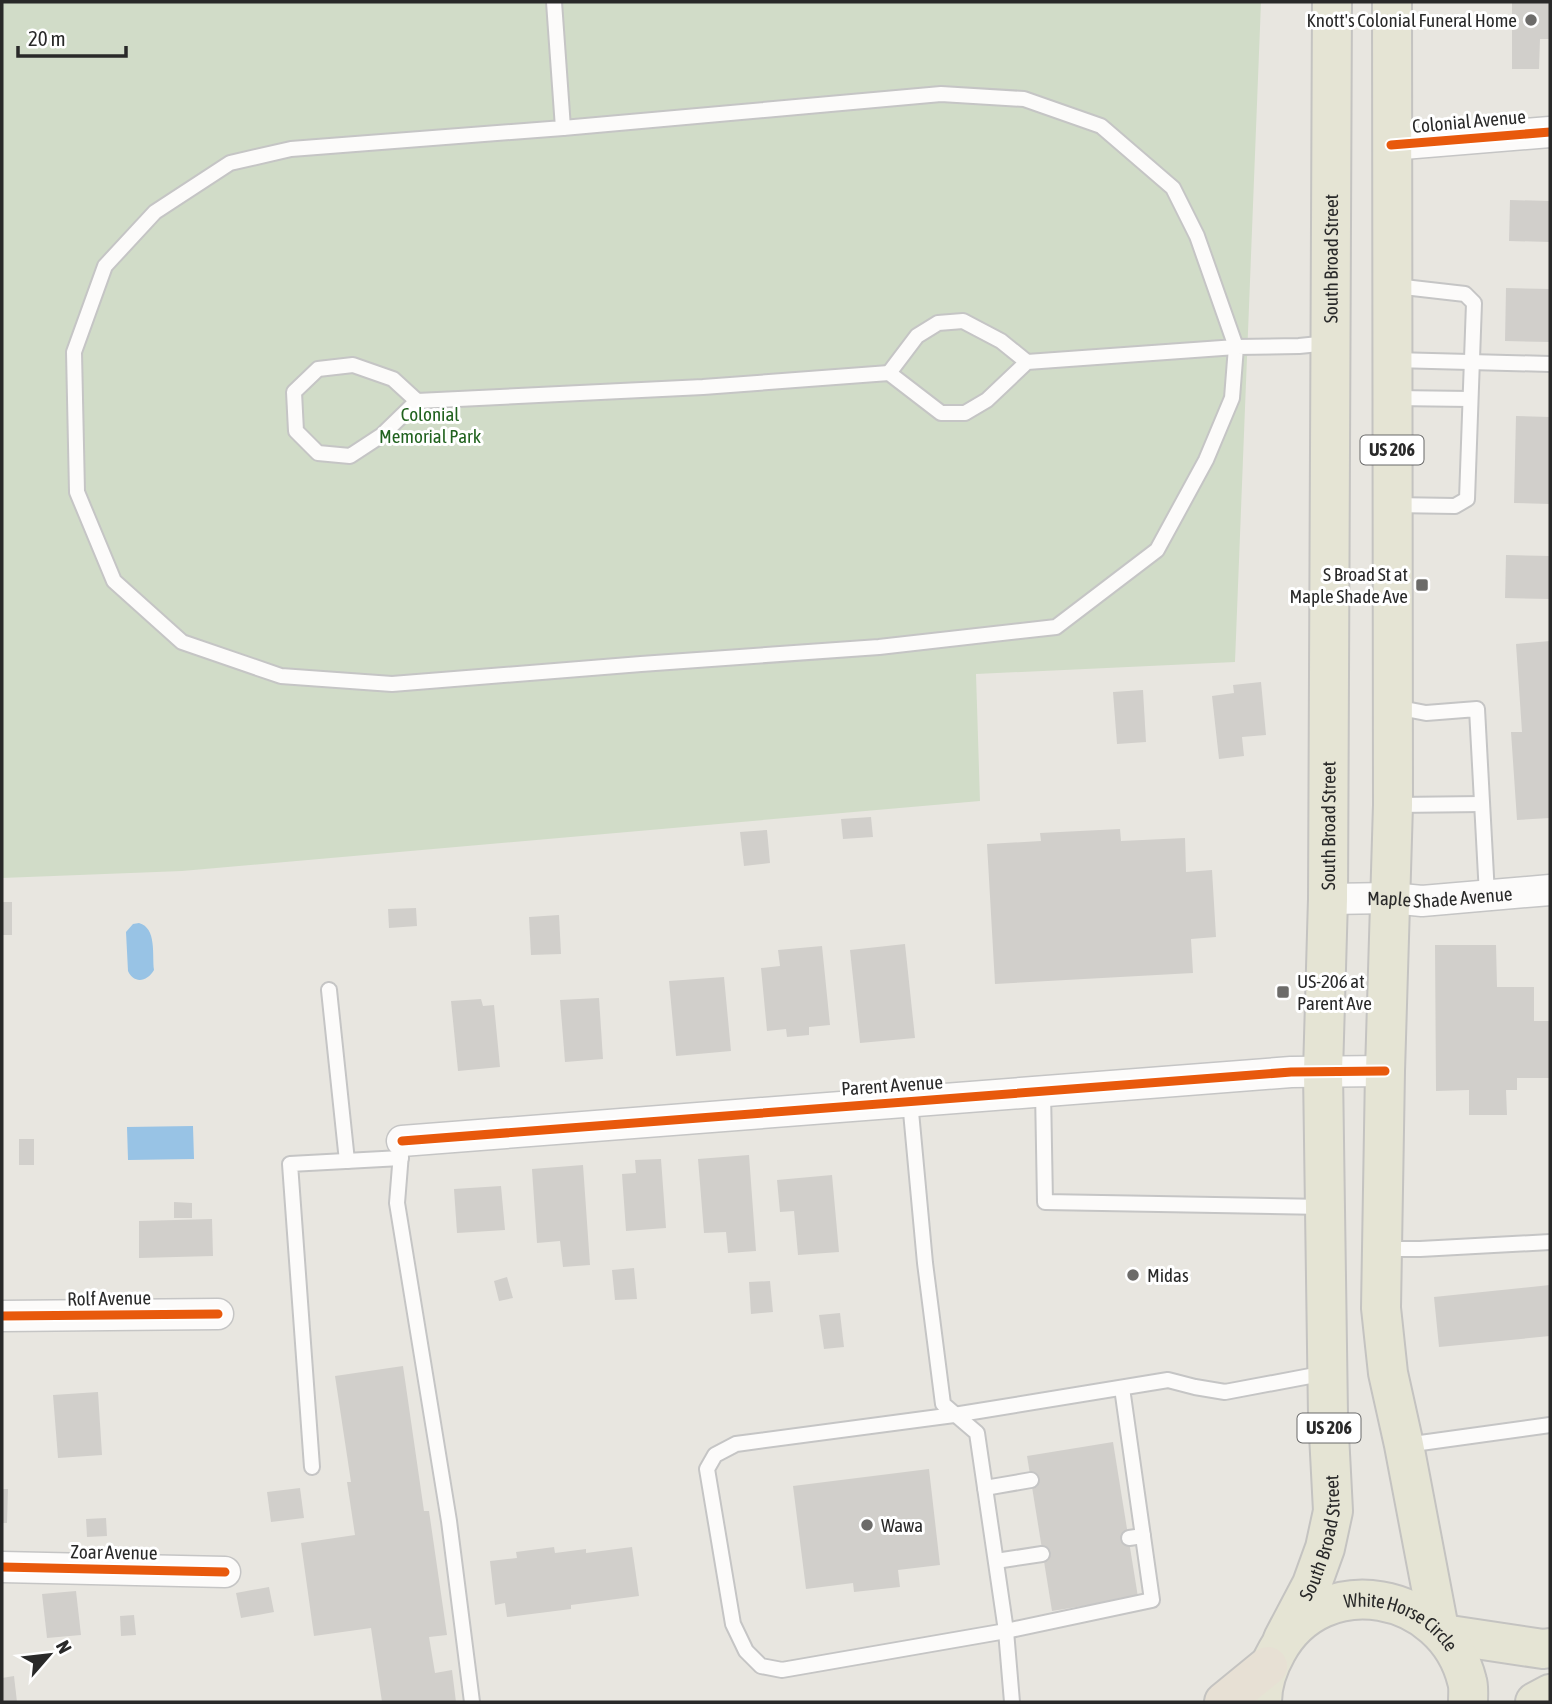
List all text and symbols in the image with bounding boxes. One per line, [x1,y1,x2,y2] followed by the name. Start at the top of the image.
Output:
[1306,9,1517,31] place label: Knott's Colonial Funeral Home
[1523,12,1539,28] marker: Knott's Colonial Funeral Home
[18,14,126,58] scale bar
[28,26,66,50] text: 20 m
[1411,105,1527,137] street label: Colonial Avenue
[1320,194,1342,323] street label: South Broad Street
[379,403,482,447] park label: Colonial Memorial Park
[1360,436,1424,464] road number: US 206
[1290,563,1408,607] place label: S Broad St at Maple Shade Ave
[1414,577,1430,593] marker: S Broad St at Maple Shade Ave
[1317,761,1340,890] street label: South Broad Street
[1367,882,1513,912] street label: Maple Shade Avenue
[1297,970,1372,1014] place label: US-206 at Parent Ave
[1275,984,1291,1000] marker: US-206 at Parent Ave
[840,1070,944,1100] street label: Parent Avenue
[1147,1264,1189,1286] place label: Midas
[1125,1267,1141,1283] marker: Midas
[67,1286,151,1310] street label: Rolf Avenue
[1298,1414,1360,1442] road number: US 206
[1294,1474,1344,1604] street label: South Broad Street
[881,1514,923,1536] place label: Wawa
[859,1517,875,1533] marker: Wawa
[70,1540,158,1564] street label: Zoar Avenue
[1342,1589,1462,1655] street label: White Horse Circle
[14,1620,84,1690] north arrow
[52,1637,76,1657] text: N

